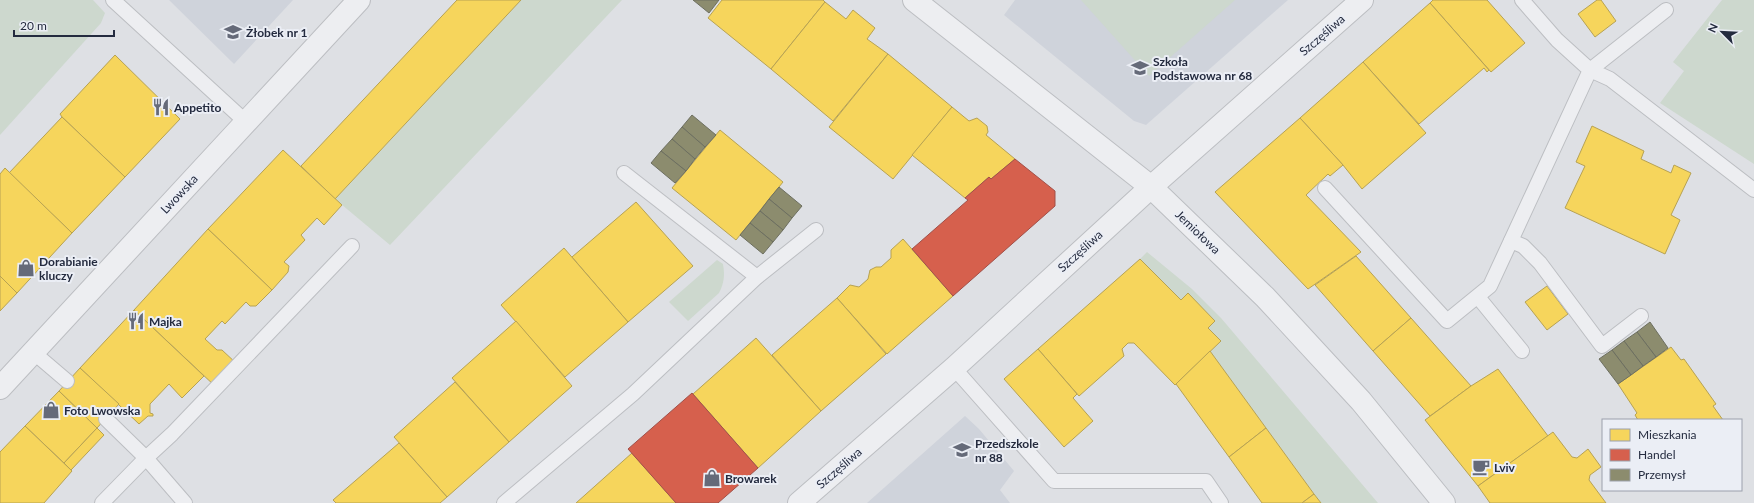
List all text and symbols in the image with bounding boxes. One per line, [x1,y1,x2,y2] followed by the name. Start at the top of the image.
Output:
[1296,11,1348,59] street label: Szczęśliwa
[14,12,114,38] scale bar
[1702,12,1742,52] north arrow
[20,18,47,33] text: 20 m
[1705,21,1720,34] text: N
[223,22,243,42] school or university icon: Żłobek nr 1
[246,25,308,40] place label: Żłobek nr 1
[1153,54,1252,83] place label: Szkoła Podstawowa nr 68
[1130,58,1150,78] school or university icon: Szkoła Podstawowa nr 68
[151,97,171,117] restaurant icon: Appetito
[173,100,221,115] place label: Appetito
[157,171,201,217] street label: Lwowska
[1172,207,1224,257] street label: Jemiołowa
[1054,227,1106,275] street label: Szczęśliwa
[39,254,98,283] place label: Dorabianie kluczy
[16,258,36,278] shop icon: Dorabianie kluczy
[126,311,146,331] restaurant icon: Majka
[149,314,182,329] place label: Majka
[41,400,61,420] shop icon: Foto Lwowska
[64,403,140,418] place label: Foto Lwowska
[1602,419,1742,491] legend
[1638,427,1697,442] text: Mieszkania
[975,436,1039,465] place label: Przedszkole nr 88
[952,440,972,460] school or university icon: Przedszkole nr 88
[813,444,865,492] street label: Szczęśliwa
[1638,447,1676,462] text: Handel
[1471,457,1491,477] cafe icon: Lviv
[1494,460,1516,475] place label: Lviv
[1638,467,1686,482] text: Przemysł
[702,468,722,488] shop icon: Browarek
[725,471,777,486] place label: Browarek

